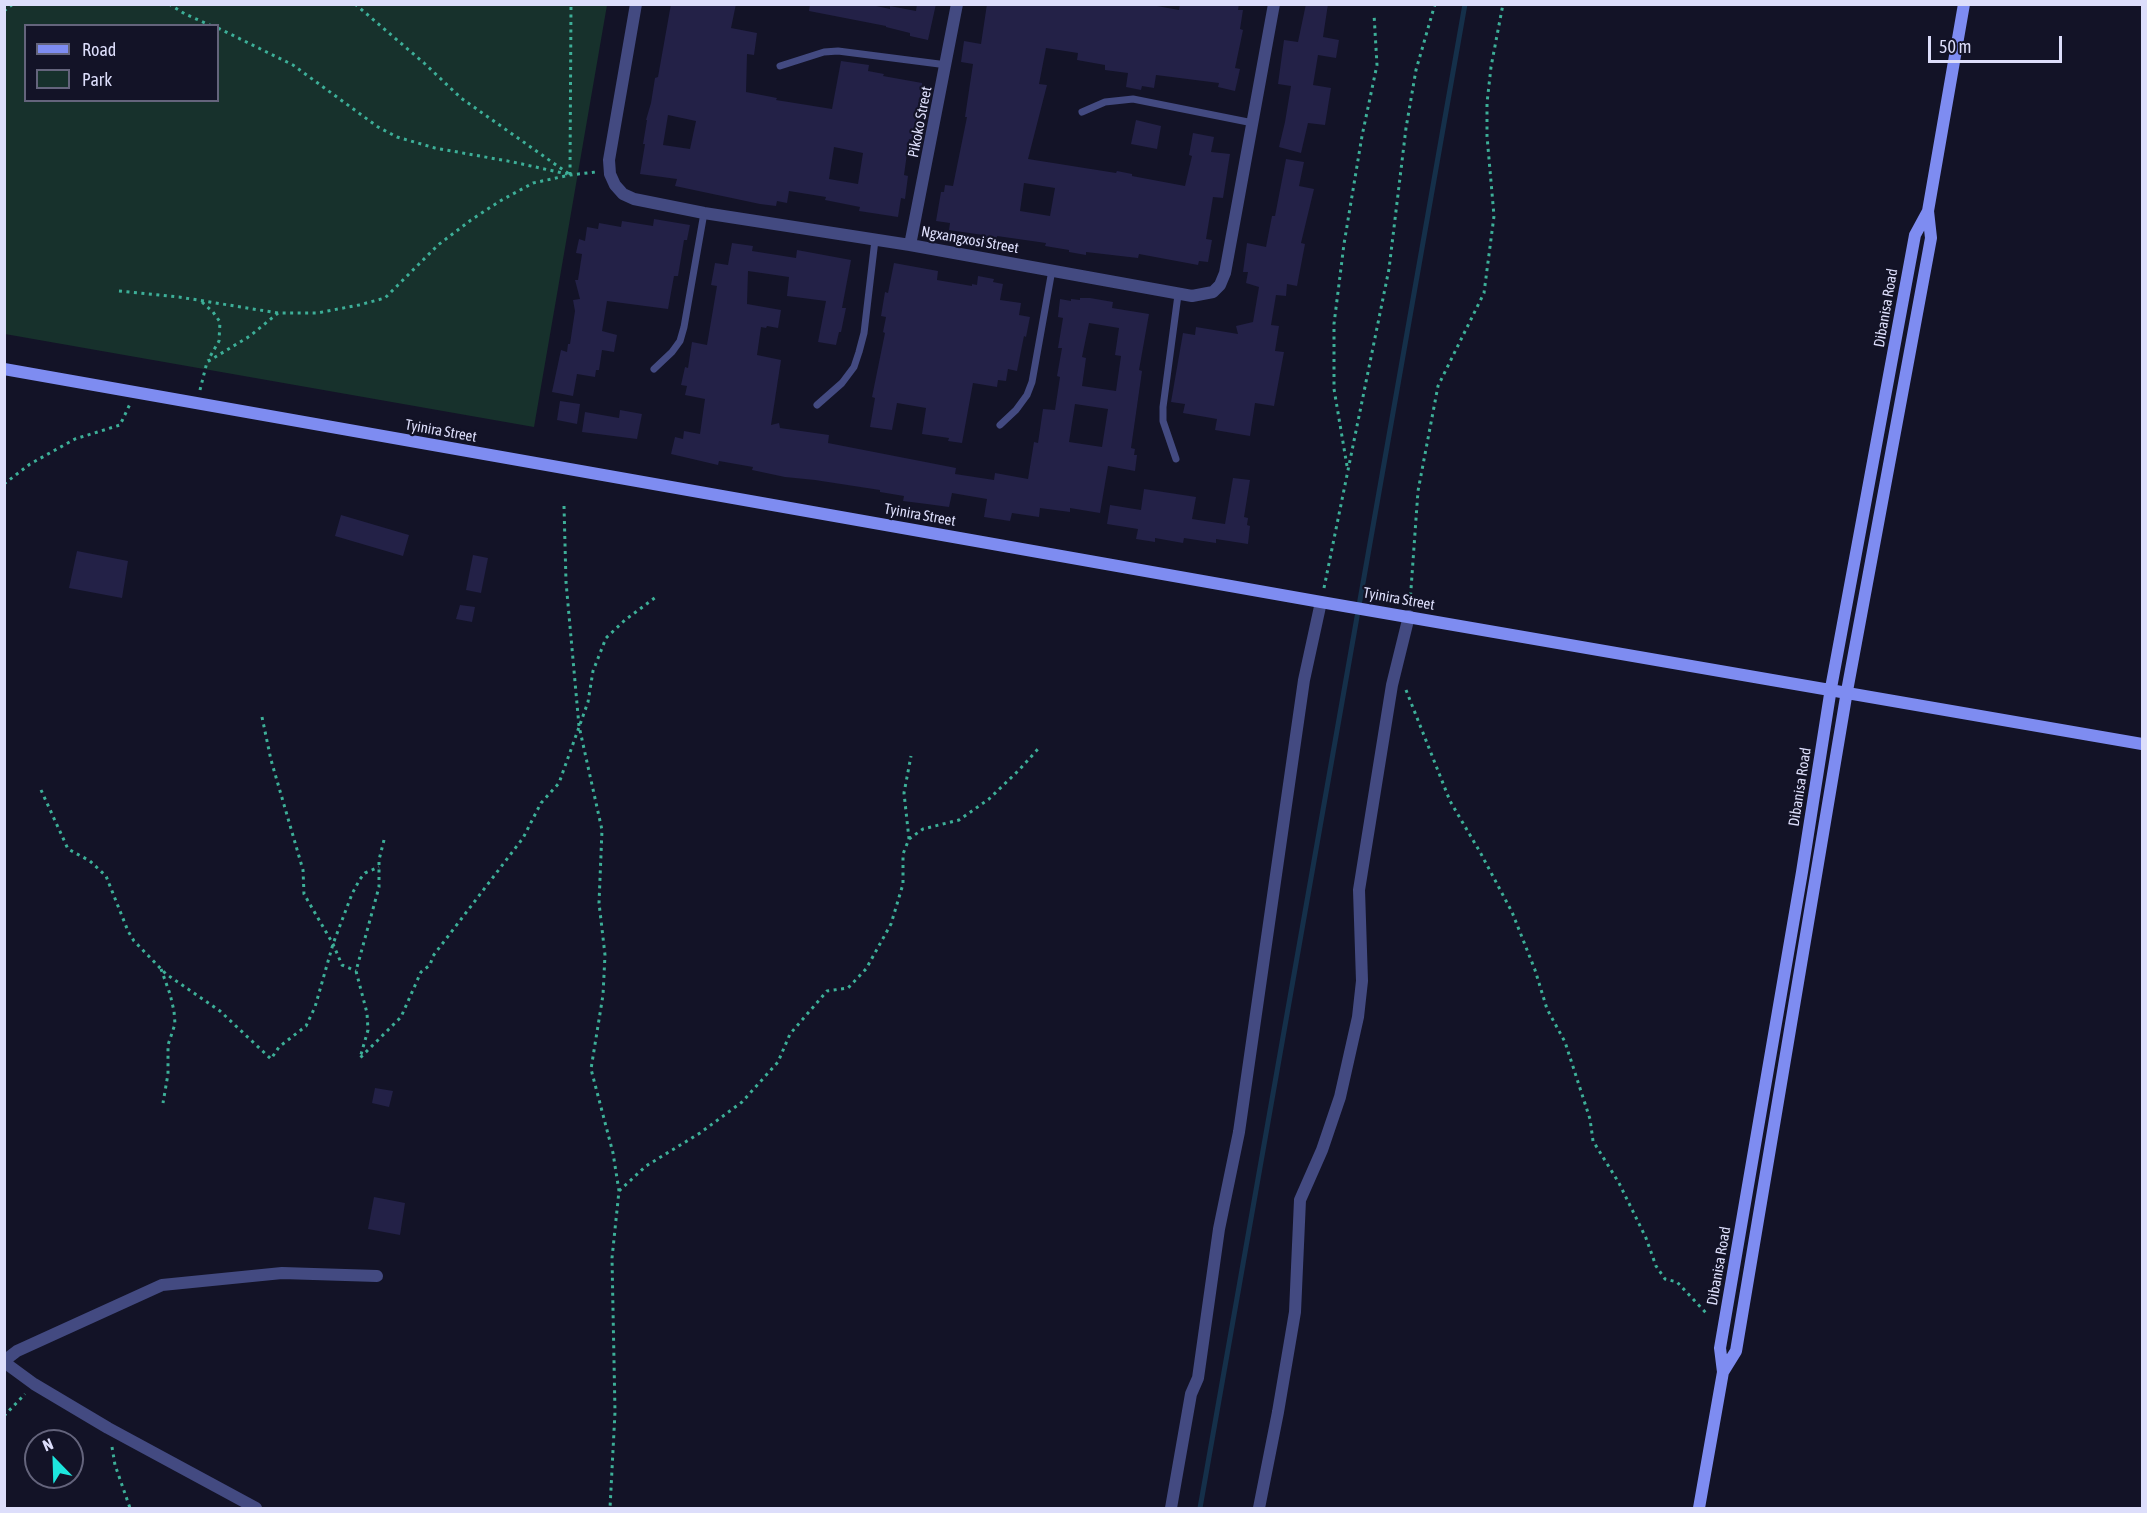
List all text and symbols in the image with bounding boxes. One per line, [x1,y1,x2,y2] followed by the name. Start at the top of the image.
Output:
[24,24,219,102] legend
[1931,24,2064,62] scale bar
[1939,36,1971,57] text: 50 m
[82,39,116,60] text: Road
[82,69,112,90] text: Park
[904,85,936,159] street label: Pikoko Street
[920,223,1020,257] street label: Ngxangxosi Street
[1870,267,1902,349] street label: Dibanisa Road
[404,416,478,446] street label: Tyinira Street
[883,500,957,530] street label: Tyinira Street
[1362,584,1436,614] street label: Tyinira Street
[1785,746,1815,828] street label: Dibanisa Road
[1703,1225,1735,1307] street label: Dibanisa Road
[24,1429,84,1489] north arrow
[40,1434,56,1454] text: N

